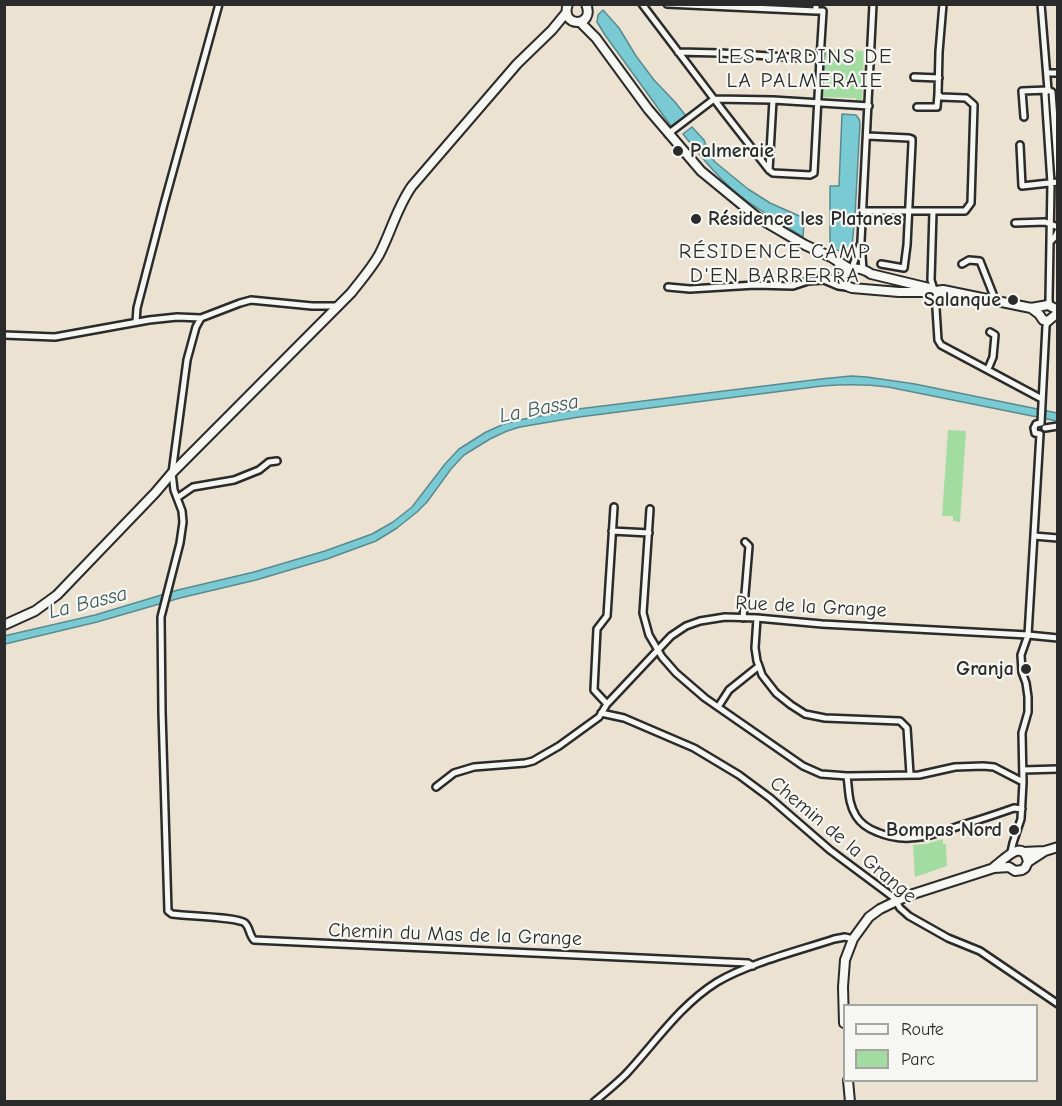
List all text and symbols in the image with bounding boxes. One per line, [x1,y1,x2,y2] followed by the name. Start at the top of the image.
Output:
[717,44,893,94] district label: LES JARDINS DE LA PALMERAIE
[690,139,774,163] place label: Palmeraie
[671,144,685,158] marker: Palmeraie
[708,207,902,231] place label: Résidence les Platanes
[689,212,703,226] marker: Résidence les Platanes
[679,239,871,289] district label: RÉSIDENCE CAMP D'EN BARRERRA
[924,288,1001,312] place label: Salanque
[1006,293,1020,307] marker: Salanque
[497,389,581,429] water label: La Bassa
[46,581,130,625] water label: La Bassa
[735,591,887,623] street label: Rue de la Grange
[956,657,1014,681] place label: Granja
[1019,662,1033,676] marker: Granja
[765,772,921,908] street label: Chemin de la Grange
[886,818,1002,842] place label: Bompas Nord
[1007,823,1021,837] marker: Bompas Nord
[328,919,582,951] street label: Chemin du Mas de la Grange
[843,1004,1038,1082] legend
[901,1019,944,1040] text: Route
[901,1049,935,1070] text: Parc

